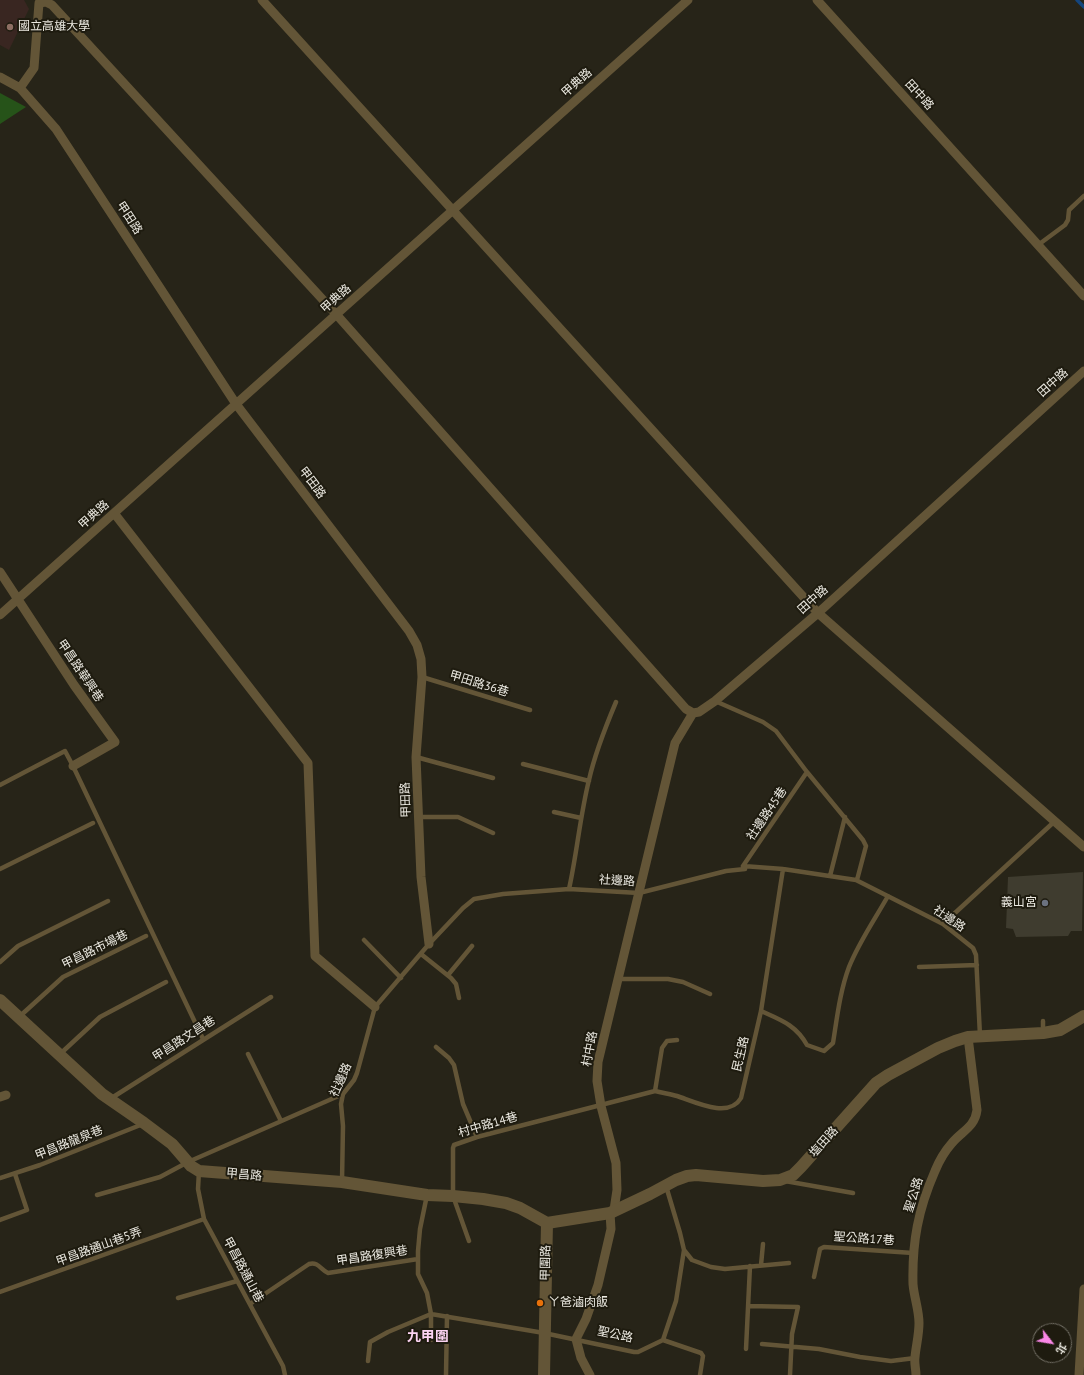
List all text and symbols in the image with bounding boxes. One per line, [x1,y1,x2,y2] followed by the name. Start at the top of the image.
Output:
[18,20,90,34] place label: 國立高雄大學
[5,22,15,32] marker: 國立高雄大學
[559,66,595,100] street label: 甲典路
[902,77,936,113] street label: 田中路
[113,199,145,237] street label: 甲田路
[318,282,354,316] street label: 甲典路
[1035,366,1071,400] street label: 田中路
[295,464,329,502] street label: 甲田路
[76,498,112,532] street label: 甲典路
[795,583,831,617] street label: 田中路
[54,637,106,705] street label: 甲昌路華興巷
[448,668,510,700] street label: 甲田路36巷
[398,782,414,818] street label: 甲田路
[744,785,790,843] street label: 社邊路45巷
[599,873,635,889] street label: 社邊路
[1001,896,1037,910] place label: 義山宮
[1040,898,1050,908] marker: 義山宮
[930,903,968,935] street label: 社邊路
[59,928,131,972] street label: 甲昌路市場巷
[150,1013,218,1065] street label: 甲昌路文昌巷
[579,1030,601,1068] street label: 村中路
[730,1035,752,1073] street label: 民生路
[327,1061,355,1099] street label: 社邊路
[457,1110,519,1140] street label: 村中路14巷
[33,1123,105,1163] street label: 甲昌路龍泉巷
[807,1124,841,1160] street label: 塩田路
[225,1166,263,1184] street label: 甲昌路
[902,1176,926,1214] street label: 聖公路
[54,1225,144,1269] street label: 甲昌路通山巷5弄
[833,1230,895,1248] street label: 聖公路17巷
[220,1235,266,1305] street label: 甲昌路通山巷
[335,1243,409,1269] street label: 甲昌路復興巷
[538,1245,554,1281] street label: 甲圍路
[548,1296,608,1310] place label: ㄚ爸滷肉飯
[535,1298,545,1308] marker: ㄚ爸滷肉飯
[1032,1323,1072,1363] north arrow
[596,1324,634,1346] street label: 聖公路
[407,1329,449,1345] district label: 九甲圍
[1053,1340,1070,1357] text: 北

